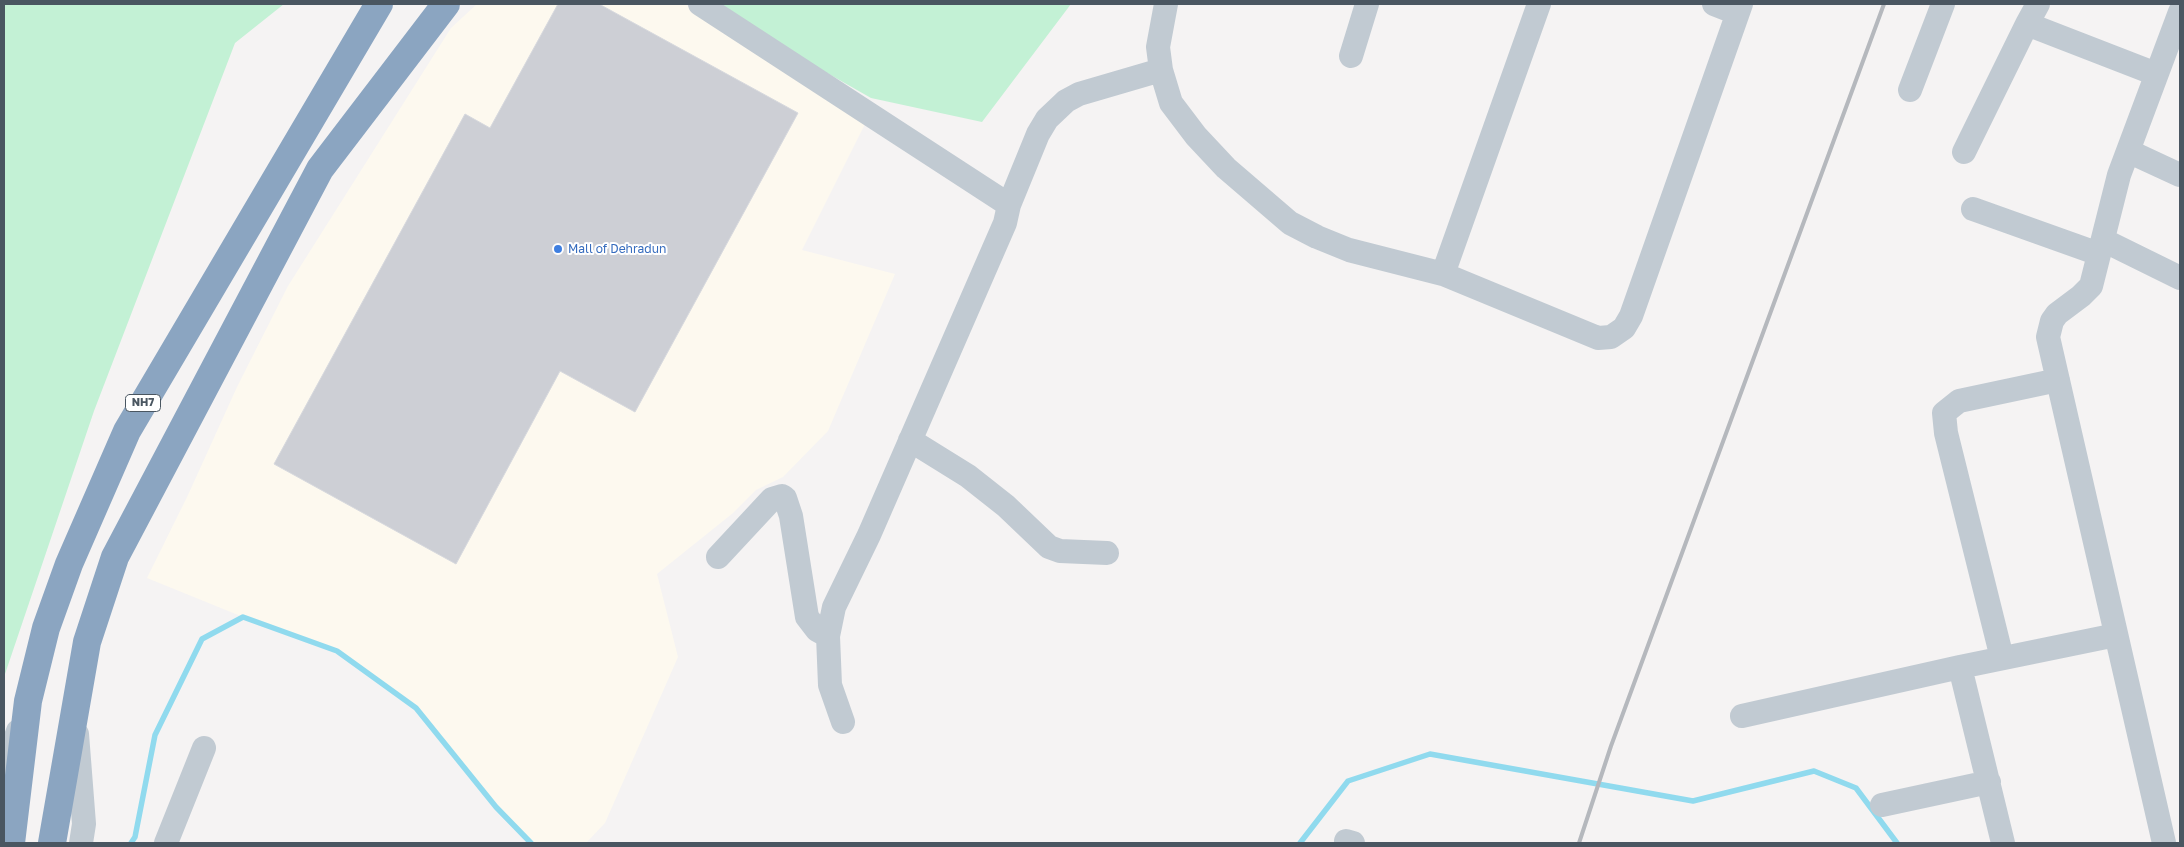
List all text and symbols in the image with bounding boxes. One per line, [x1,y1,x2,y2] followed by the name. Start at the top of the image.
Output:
[568,242,666,256] place label: Mall of Dehradun
[552,243,564,255] marker: Mall of Dehradun
[126,394,160,412] road number: NH7

